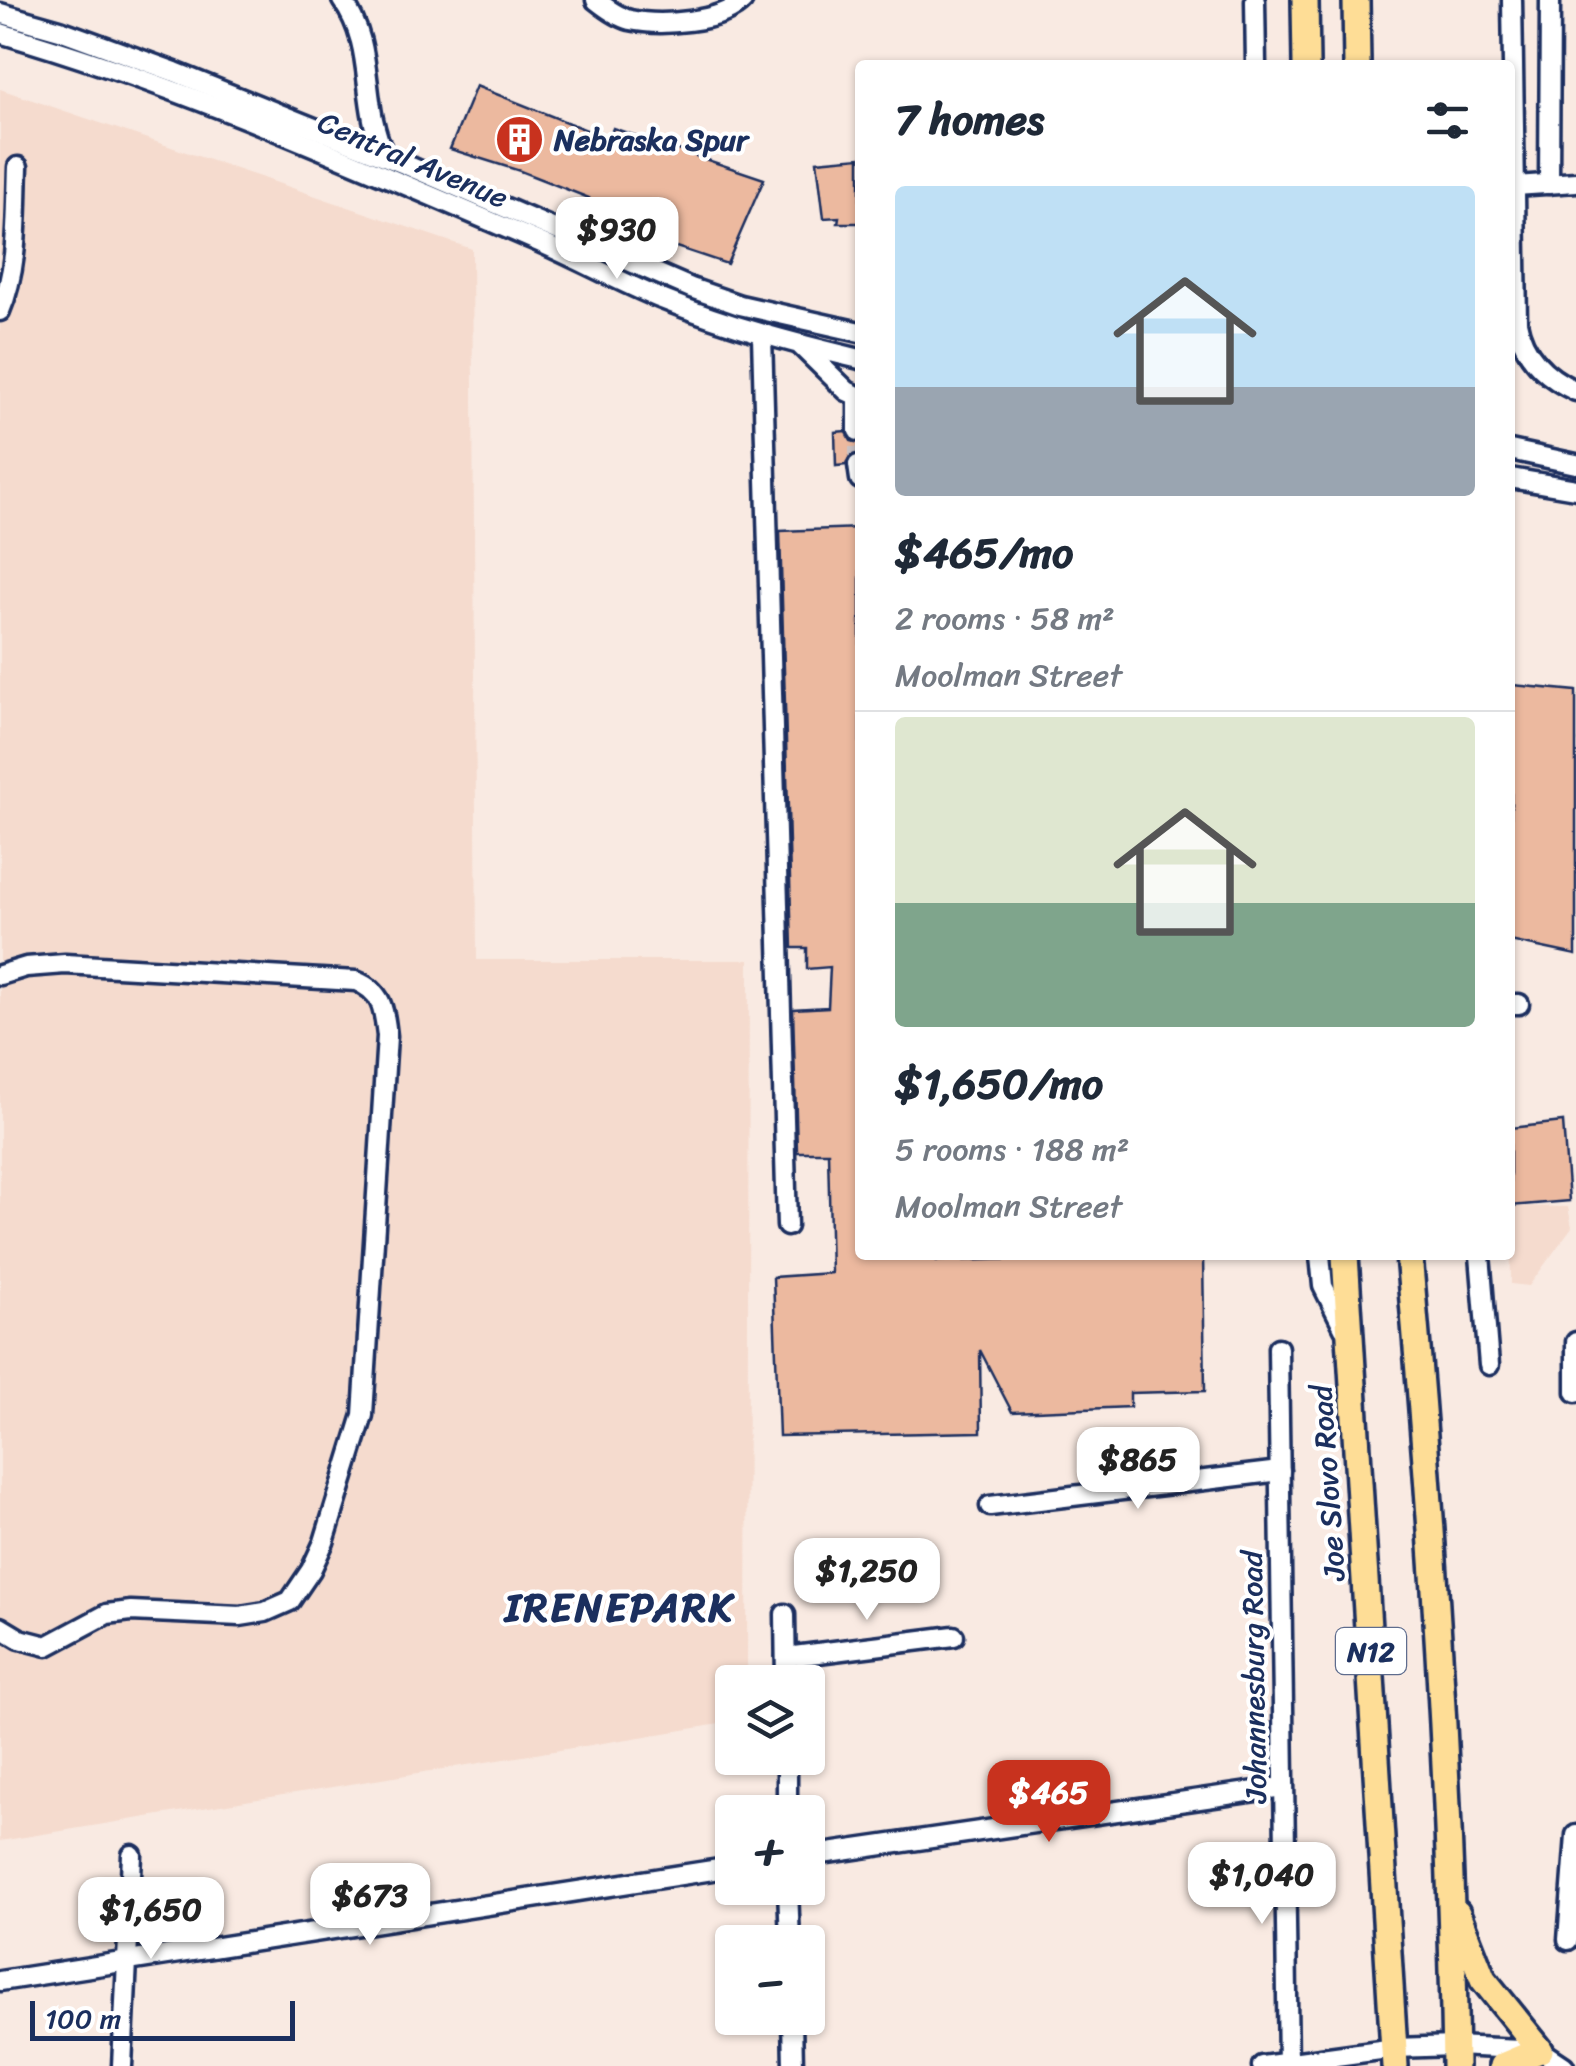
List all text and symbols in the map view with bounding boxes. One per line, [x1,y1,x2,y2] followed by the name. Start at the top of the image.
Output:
[895,83,1044,157] text: 7 homes
[1420,93,1475,148] icon: filters
[309,95,517,225] street label: Central Avenue
[553,113,750,167] place label: Nebraska Spur
[493,114,545,166] building icon: Nebraska Spur
[558,197,676,282] pin: $930
[578,201,656,258] text: $930
[1095,251,1275,431] icon: home
[895,516,1073,590] text: $465/mo
[895,590,1115,647] text: 2 rooms · 58 m²
[895,647,1122,704] text: Moolman Street
[1095,782,1275,962] icon: home
[895,1047,1103,1121] text: $1,650/mo
[895,1121,1129,1178] text: 5 rooms · 188 m²
[895,1178,1122,1235] text: Moolman Street
[1294,1381,1362,1584] street label: Joe Slovo Road
[1079,1427,1197,1512] pin: $865
[1099,1431,1177,1488] text: $865
[786,1538,948,1623] pin: $1,250
[816,1542,918,1599] text: $1,250
[1225,1548,1283,1805] street label: Johannesburg Road
[503,1572,735,1643] district label: IRENEPARK
[1336,1628,1406,1674] road number: N12
[715,1665,825,2035] map controls
[715,1665,825,1775] button: layers
[990,1760,1108,1845] pin: $465
[1009,1764,1089,1821] text: $465
[715,1795,825,1905] button: +
[1181,1842,1343,1927] pin: $1,040
[1210,1846,1314,1903] text: $1,040
[311,1863,429,1948] pin: $673
[332,1867,408,1924] text: $673
[70,1877,232,1962] pin: $1,650
[100,1881,202,1938] text: $1,650
[715,1925,825,2035] button: −
[45,1994,121,2043] text: 100 m
[30,1996,295,2040] scale bar

